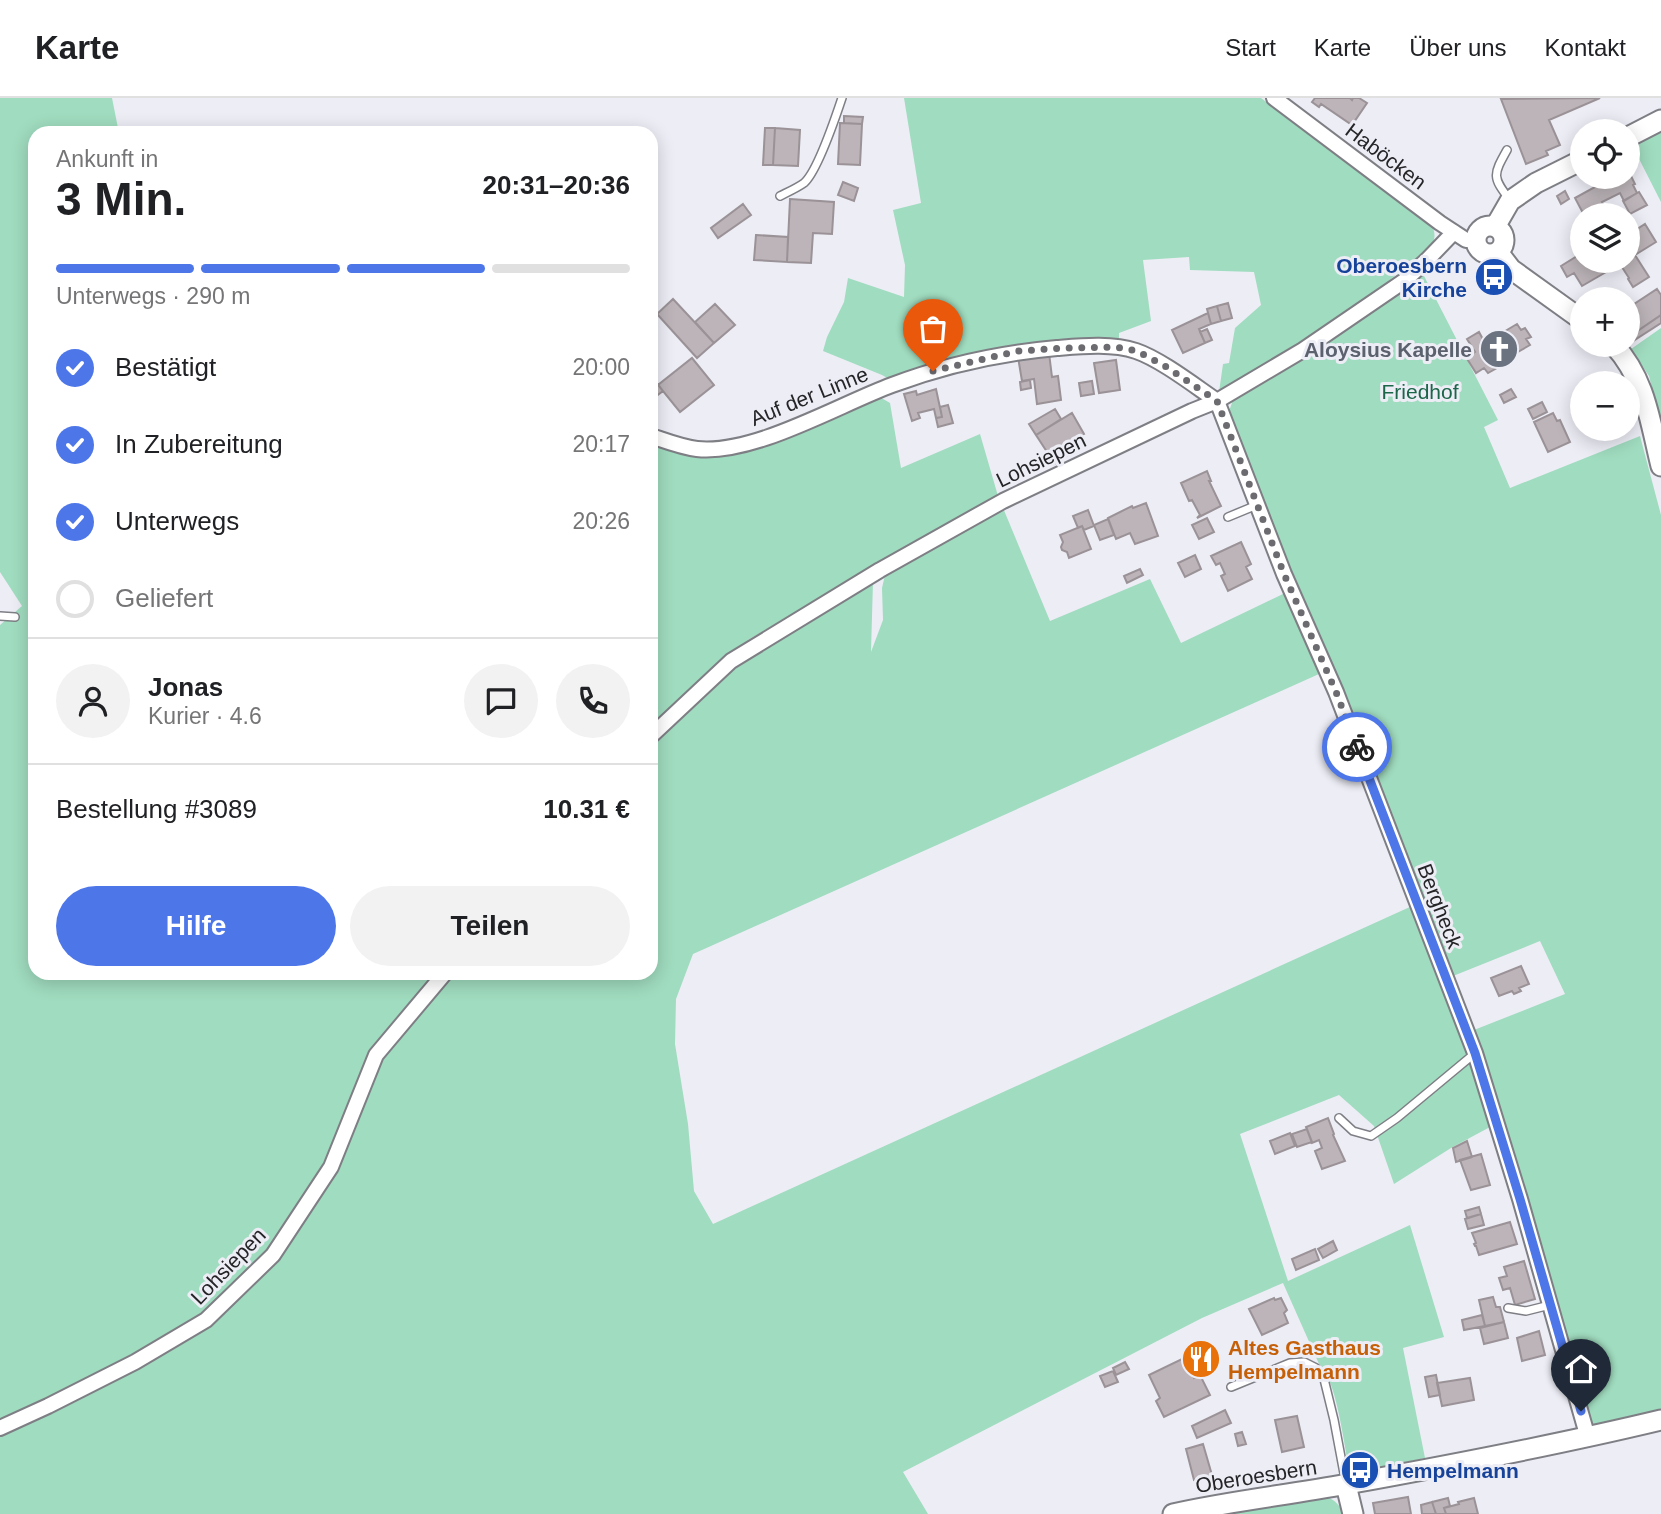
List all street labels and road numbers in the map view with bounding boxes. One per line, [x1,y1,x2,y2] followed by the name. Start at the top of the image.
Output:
[1341,118,1431,194] street label: Haböcken
[747,362,871,430] street label: Auf der Linne
[992,428,1090,492] street label: Lohsiepen
[1413,860,1467,952] street label: Bergheck
[186,1223,270,1309] street label: Lohsiepen
[1194,1455,1318,1497] street label: Oberoesbern

